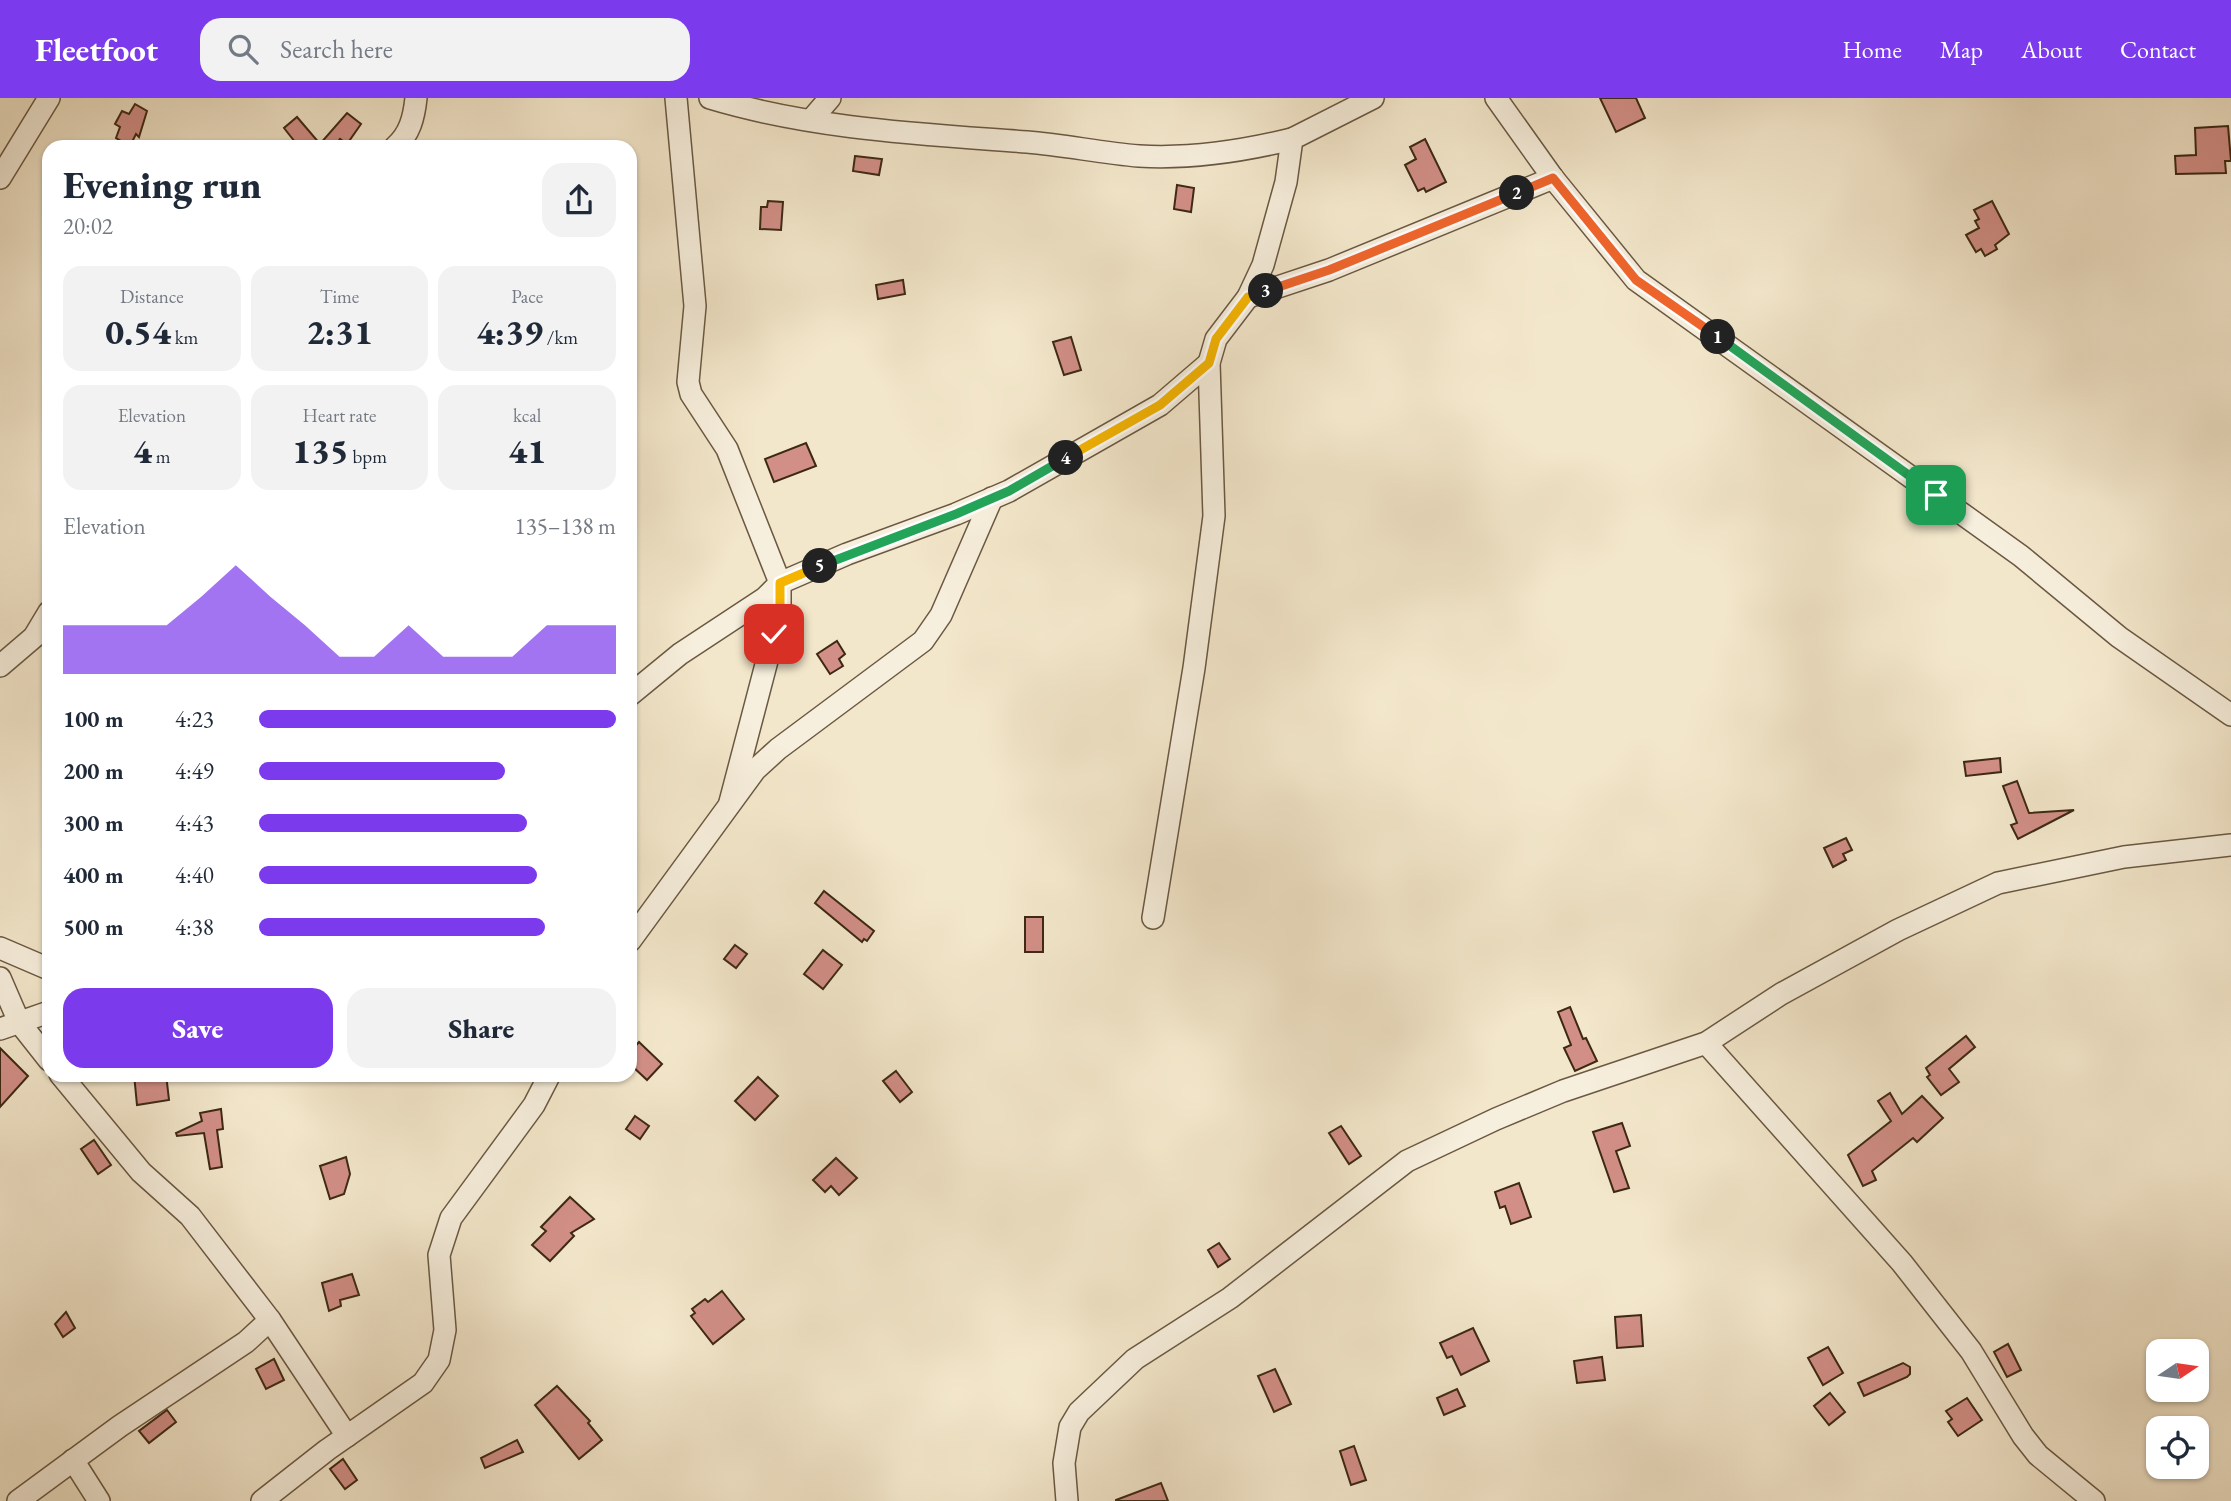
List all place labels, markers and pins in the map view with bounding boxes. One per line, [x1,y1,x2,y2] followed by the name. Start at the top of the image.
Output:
[1500,176,1534,210] pin: 2
[1248,274,1284,308] pin: 3
[1700,320,1736,354] pin: 1
[1048,440,1084,476] pin: 4
[1906,465,1966,525] pin
[802,548,838,584] pin: 5
[744,604,804,664] pin

